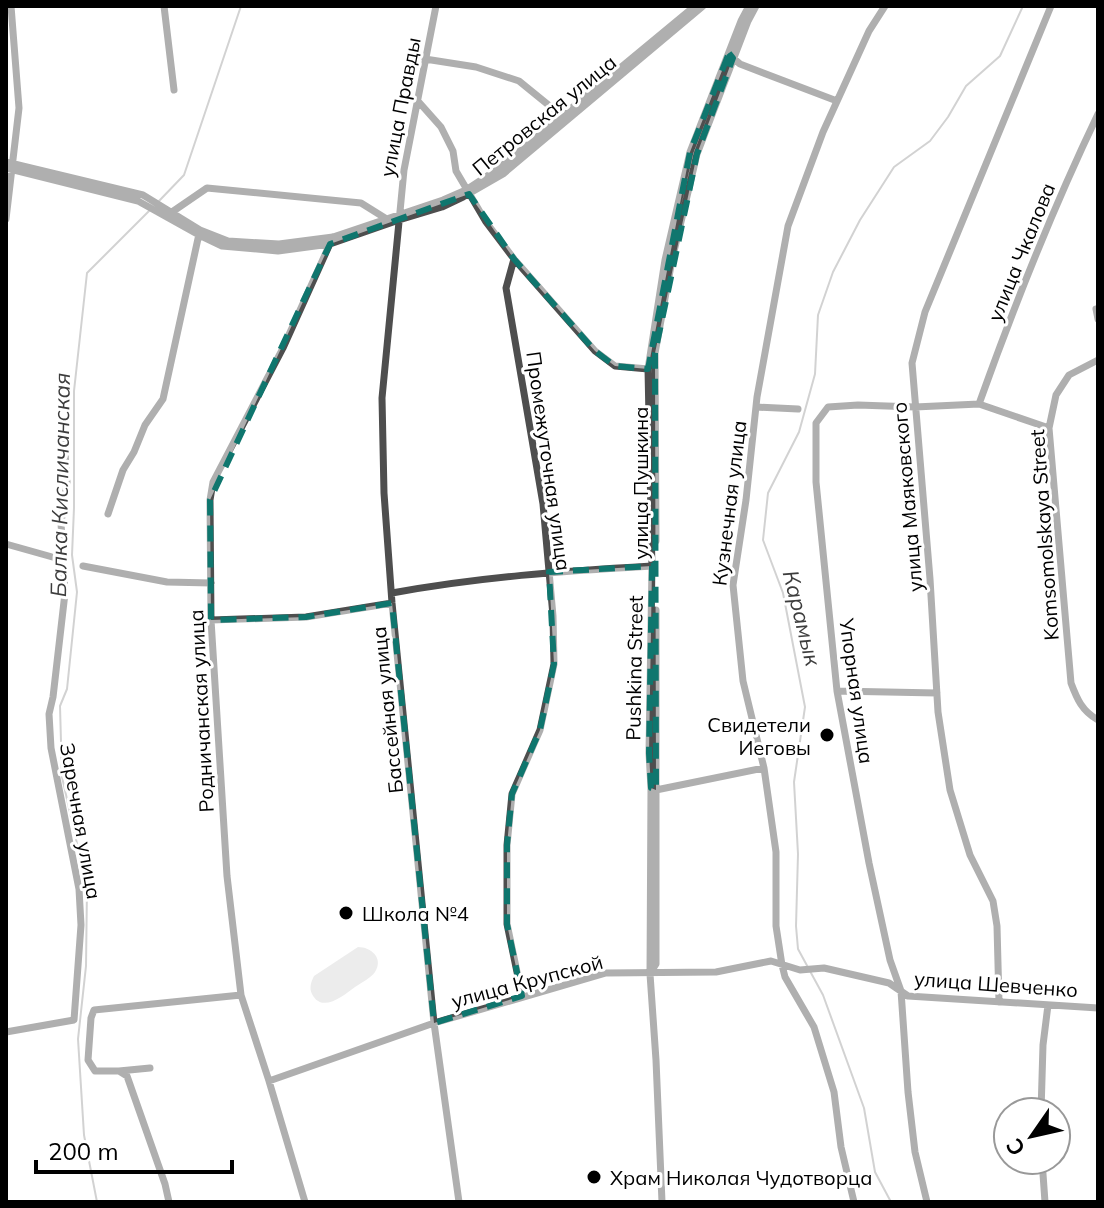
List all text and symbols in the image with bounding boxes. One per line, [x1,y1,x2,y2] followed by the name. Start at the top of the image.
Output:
[374,35,426,179] street label: улица Правды
[467,49,621,181] street label: Петровская улица
[982,179,1060,325] street label: улица Чкалова
[521,350,577,572] street label: Промежуточная улица
[44,373,76,597] water label: Балка Кисличанская
[886,401,928,593] street label: улица Маяковского
[628,407,653,559] street label: улица Пушкина
[706,419,752,587] street label: Кузнечная улица
[1024,429,1064,641] street label: Komsomolskaya Street
[777,567,828,670] water label: Карамык
[620,595,648,741] street label: Pushkina Street
[183,609,219,813] street label: Родничанская улица
[834,616,880,765] street label: Упорная улица
[366,625,408,795] street label: Бассейная улица
[707,712,811,760] place label: Свидетели Иеговы
[818,726,836,744] marker: Свидетели Иеговы
[55,741,107,901] street label: Заречная улица
[362,901,469,926] place label: Школа №4
[337,904,355,922] marker: Школа №4
[449,949,605,1013] street label: улица Крупской
[913,966,1079,1002] street label: улица Шевченко
[992,1096,1072,1176] north arrow
[36,1124,232,1174] scale bar
[1000,1133,1031,1161] text: С
[48,1136,119,1166] text: 200 m
[610,1165,872,1190] place label: Храм Николая Чудотворца
[585,1168,603,1186] marker: Храм Николая Чудотворца

